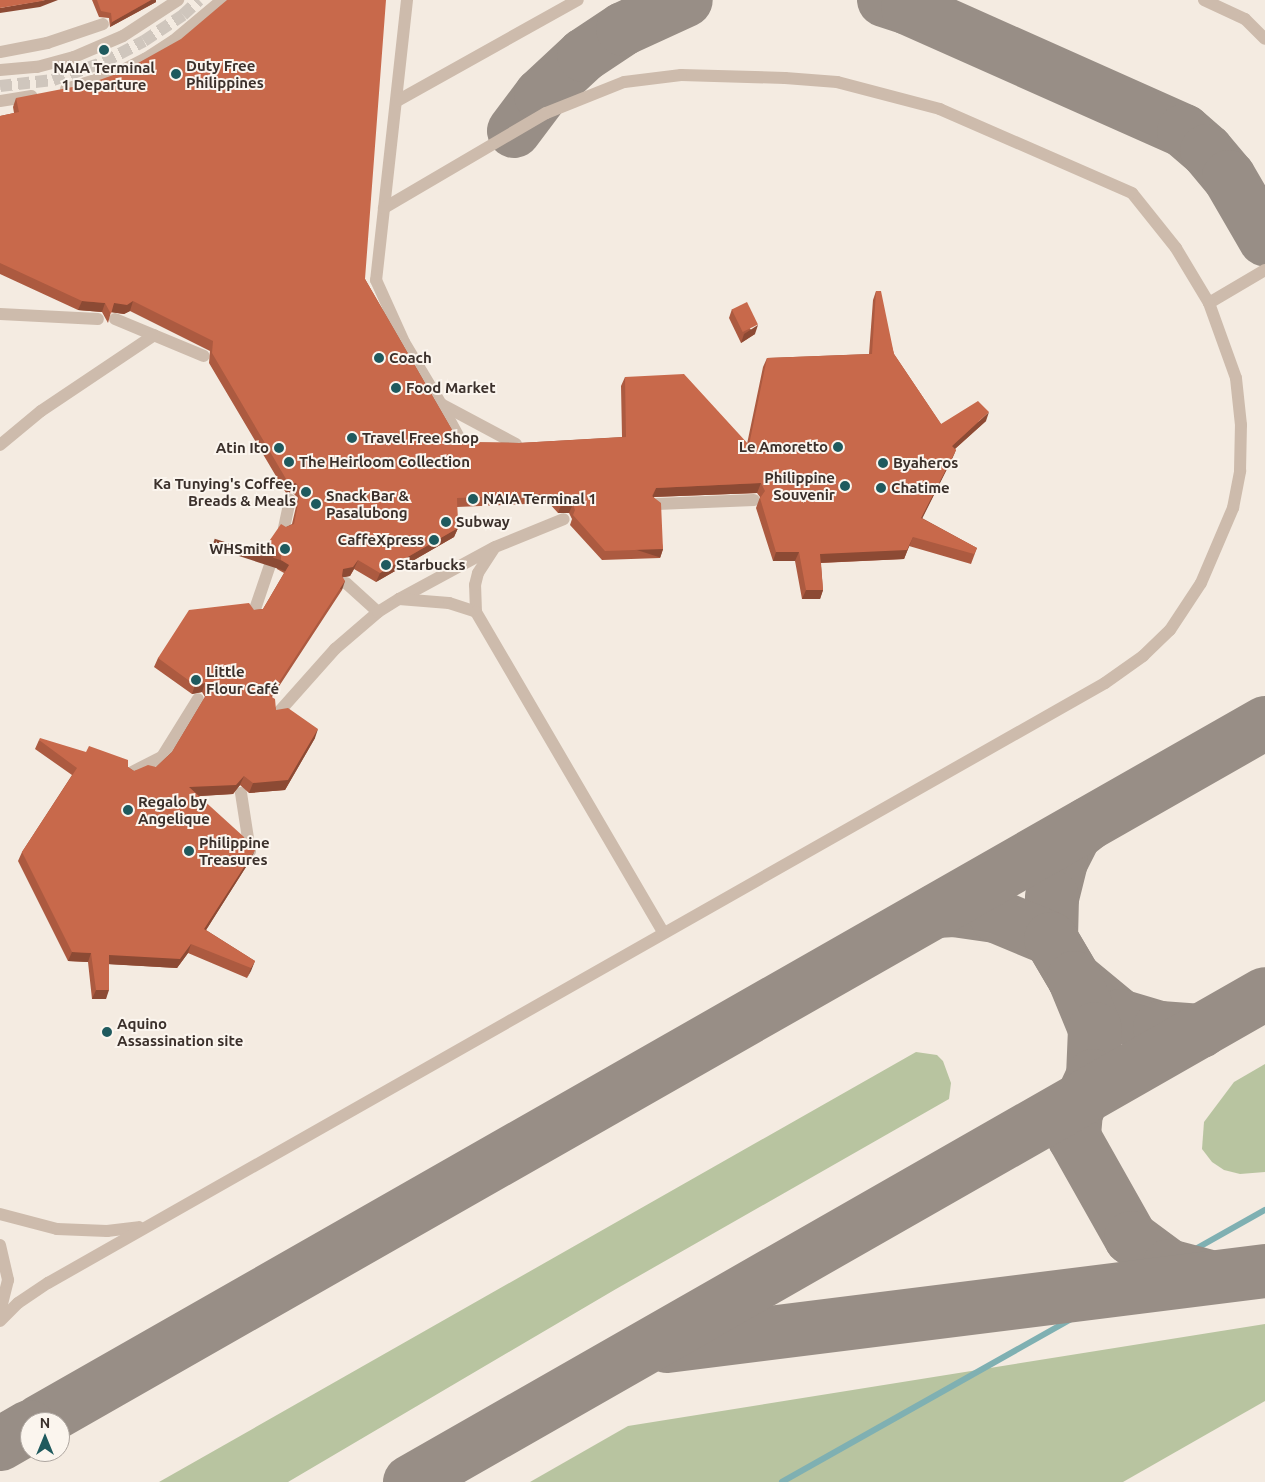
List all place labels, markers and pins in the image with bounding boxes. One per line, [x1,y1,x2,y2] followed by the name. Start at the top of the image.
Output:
[98,44,110,56] marker: NAIA Terminal 1 Departure
[186,56,264,91] place label: Duty Free Philippines
[53,58,155,93] place label: NAIA Terminal 1 Departure
[170,68,182,80] marker: Duty Free Philippines
[389,349,432,367] place label: Coach
[373,352,385,364] marker: Coach
[406,379,496,397] place label: Food Market
[390,382,402,394] marker: Food Market
[362,429,479,447] place label: Travel Free Shop
[346,432,358,444] marker: Travel Free Shop
[739,438,828,456] place label: Le Amoretto
[216,439,269,457] place label: Atin Ito
[832,441,844,453] marker: Le Amoretto
[273,442,285,454] marker: Atin Ito
[299,453,470,471] place label: The Heirloom Collection
[893,454,958,472] place label: Byaheros
[283,456,295,468] marker: The Heirloom Collection
[877,457,889,469] marker: Byaheros
[764,468,835,503] place label: Philippine Souvenir
[153,474,296,509] place label: Ka Tunying's Coffee, Breads & Meals
[891,479,950,497] place label: Chatime
[839,480,851,492] marker: Philippine Souvenir
[875,482,887,494] marker: Chatime
[300,486,312,498] marker: Ka Tunying's Coffee, Breads & Meals
[326,486,409,521] place label: Snack Bar & Pasalubong
[483,490,597,508] place label: NAIA Terminal 1
[467,493,479,505] marker: NAIA Terminal 1
[310,498,322,510] marker: Snack Bar & Pasalubong
[456,513,510,531] place label: Subway
[440,516,452,528] marker: Subway
[338,531,424,549] place label: CaffeXpress
[428,534,440,546] marker: CaffeXpress
[209,540,275,558] place label: WHSmith
[279,543,291,555] marker: WHSmith
[396,556,466,574] place label: Starbucks
[380,559,392,571] marker: Starbucks
[206,662,279,697] place label: Little Flour Café
[190,674,202,686] marker: Little Flour Café
[138,792,210,827] place label: Regalo by Angelique
[122,804,134,816] marker: Regalo by Angelique
[199,833,270,868] place label: Philippine Treasures
[183,845,195,857] marker: Philippine Treasures
[117,1014,243,1049] place label: Aquino Assassination site
[101,1026,113,1038] marker: Aquino Assassination site

